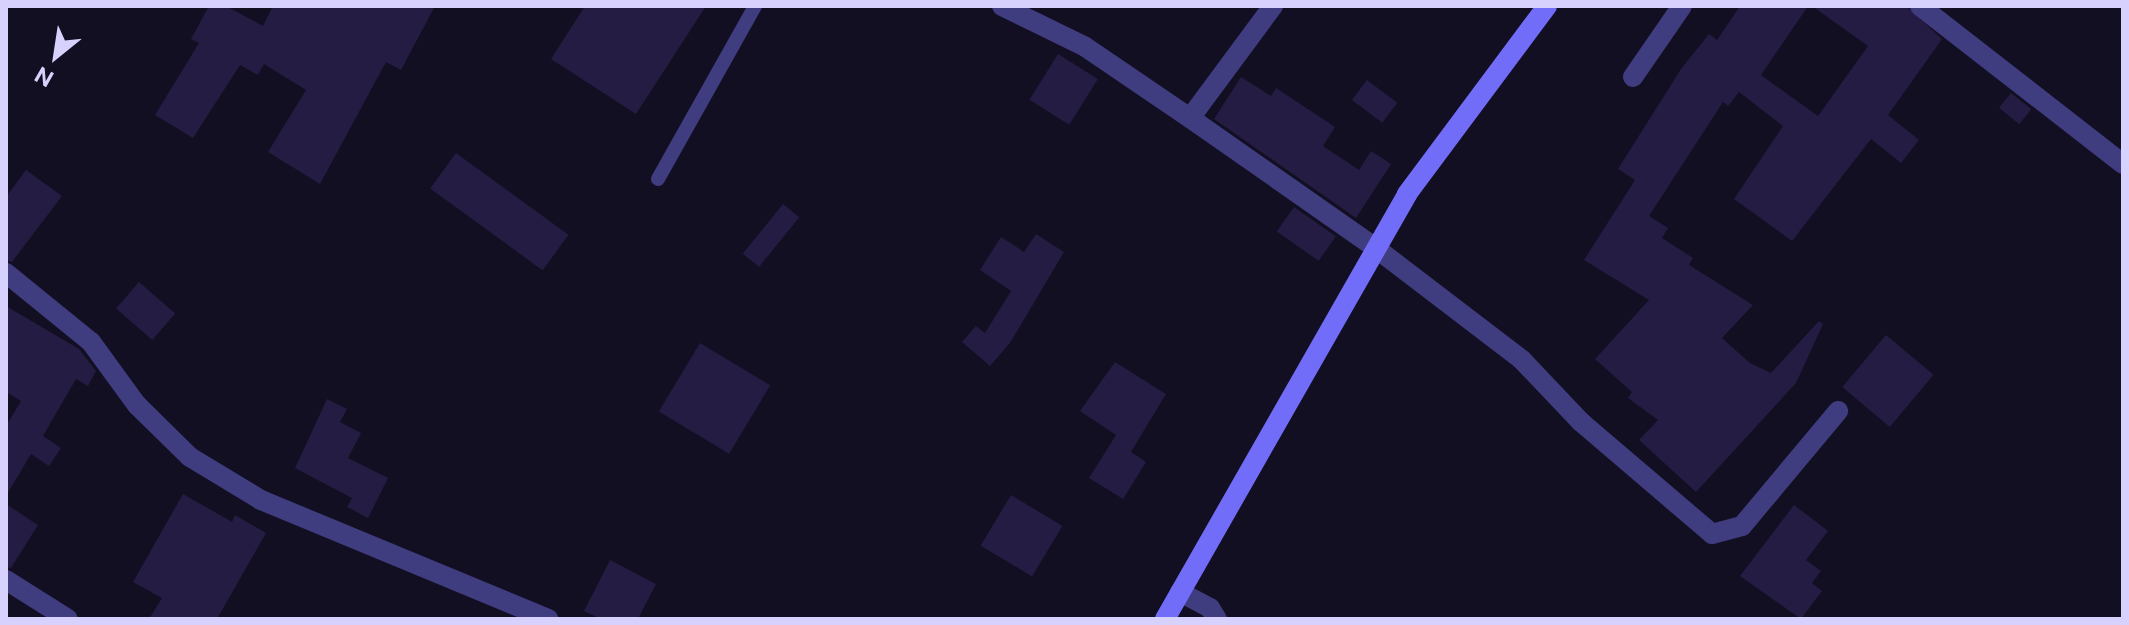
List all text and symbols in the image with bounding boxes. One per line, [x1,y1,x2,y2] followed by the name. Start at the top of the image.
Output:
[16,16,96,96] north arrow
[30,61,58,92] text: N

